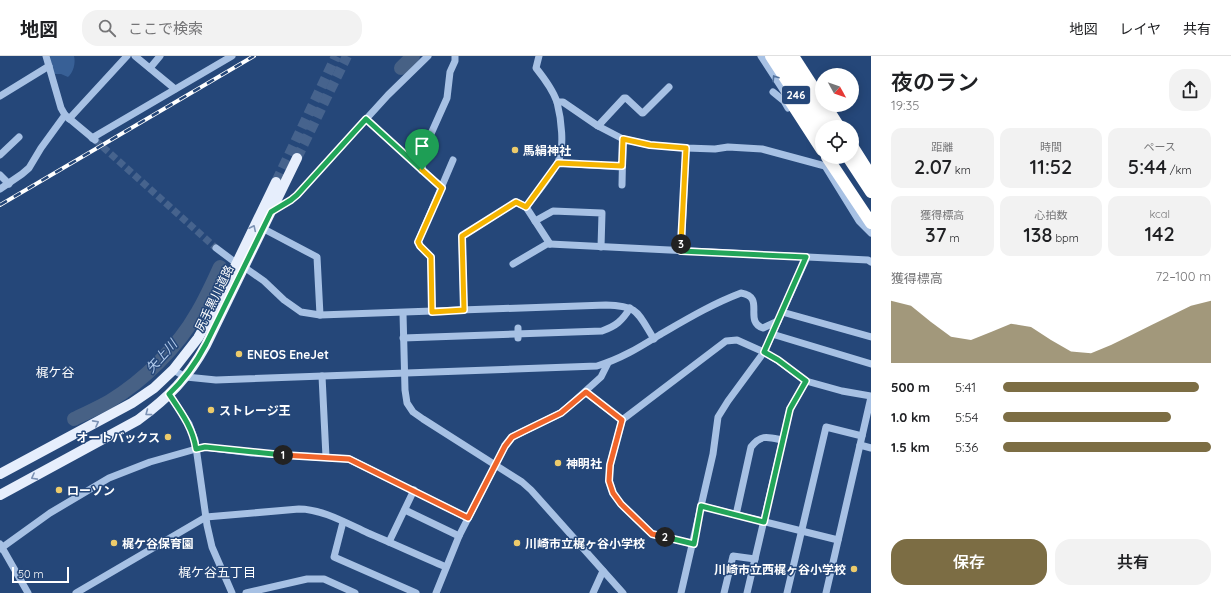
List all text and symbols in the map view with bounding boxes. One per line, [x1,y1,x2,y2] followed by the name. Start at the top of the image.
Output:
[82,10,362,46] search box
[20,17,58,41] text: 地図
[96,17,118,39] icon: search
[128,19,203,38] text: ここで検索
[1069,20,1097,38] text: 地図
[1119,20,1161,38] text: レイヤ
[1183,20,1211,38] text: 共有
[815,68,859,112] north arrow
[815,68,859,164] map controls
[891,68,979,96] text: 夜のラン
[1169,69,1211,111] button: share
[773,75,780,82] one-way arrow
[782,86,810,104] road number: 246
[891,97,919,113] text: 19:35
[815,120,859,164] button: locate
[405,129,439,170] pin
[411,135,433,157] icon: arrive
[931,140,953,154] text: 距離
[1040,140,1062,154] text: 時間
[1143,140,1176,154] text: ペース
[523,143,571,158] place label: 馬絹神社
[510,145,520,155] marker: 馬絹神社
[914,154,952,179] text: 2.07
[1030,154,1072,179] text: 11:52
[1128,154,1167,179] text: 5:44
[952,163,971,177] text: km
[1167,163,1191,177] text: /km
[1149,207,1170,221] text: kcal
[920,208,964,222] text: 獲得標高
[1034,208,1067,222] text: 心拍数
[1145,221,1175,246] text: 142
[925,222,947,247] text: 37
[1023,222,1052,247] text: 138
[248,225,256,233] one-way arrow
[947,231,960,245] text: m
[1052,231,1079,245] text: bpm
[671,234,691,254] pin: 3
[678,237,684,251] text: 3
[191,262,237,334] street label: 尻手黒川道路
[1155,268,1211,284] text: 72–100 m
[891,270,943,286] text: 獲得標高
[142,335,181,376] water label: 矢上川
[247,347,329,362] place label: ENEOS EneJet
[234,349,244,359] marker: ENEOS EneJet
[35,364,75,380] district label: 梶ケ谷
[891,379,930,395] text: 500 m
[955,379,976,395] text: 5:41
[219,403,291,418] place label: ストレージ王
[206,405,216,415] marker: ストレージ王
[145,409,152,416] one-way arrow
[891,409,930,425] text: 1.0 km
[955,409,978,425] text: 5:54
[92,420,99,427] one-way arrow
[76,430,160,445] place label: オートバックス
[163,432,173,442] marker: オートバックス
[891,439,930,455] text: 1.5 km
[955,439,978,455] text: 5:36
[273,445,293,465] pin: 1
[281,448,285,462] text: 1
[566,456,602,471] place label: 神明社
[553,458,563,468] marker: 神明社
[31,472,39,480] one-way arrow
[67,483,115,498] place label: ローソン
[54,485,64,495] marker: ローソン
[655,527,675,547] pin: 2
[662,530,668,544] text: 2
[122,536,194,551] place label: 梶ケ谷保育園
[525,536,645,551] place label: 川崎市立梶ヶ谷小学校
[109,538,119,548] marker: 梶ケ谷保育園
[512,538,522,548] marker: 川崎市立梶ヶ谷小学校
[891,539,1047,585] button: 保存
[1055,539,1211,585] button: 共有
[714,562,846,577] place label: 川崎市立西梶ヶ谷小学校
[178,564,256,580] district label: 梶ケ谷五丁目
[849,564,859,574] marker: 川崎市立西梶ヶ谷小学校
[12,565,69,584] scale bar
[18,567,44,581] text: 50 m

